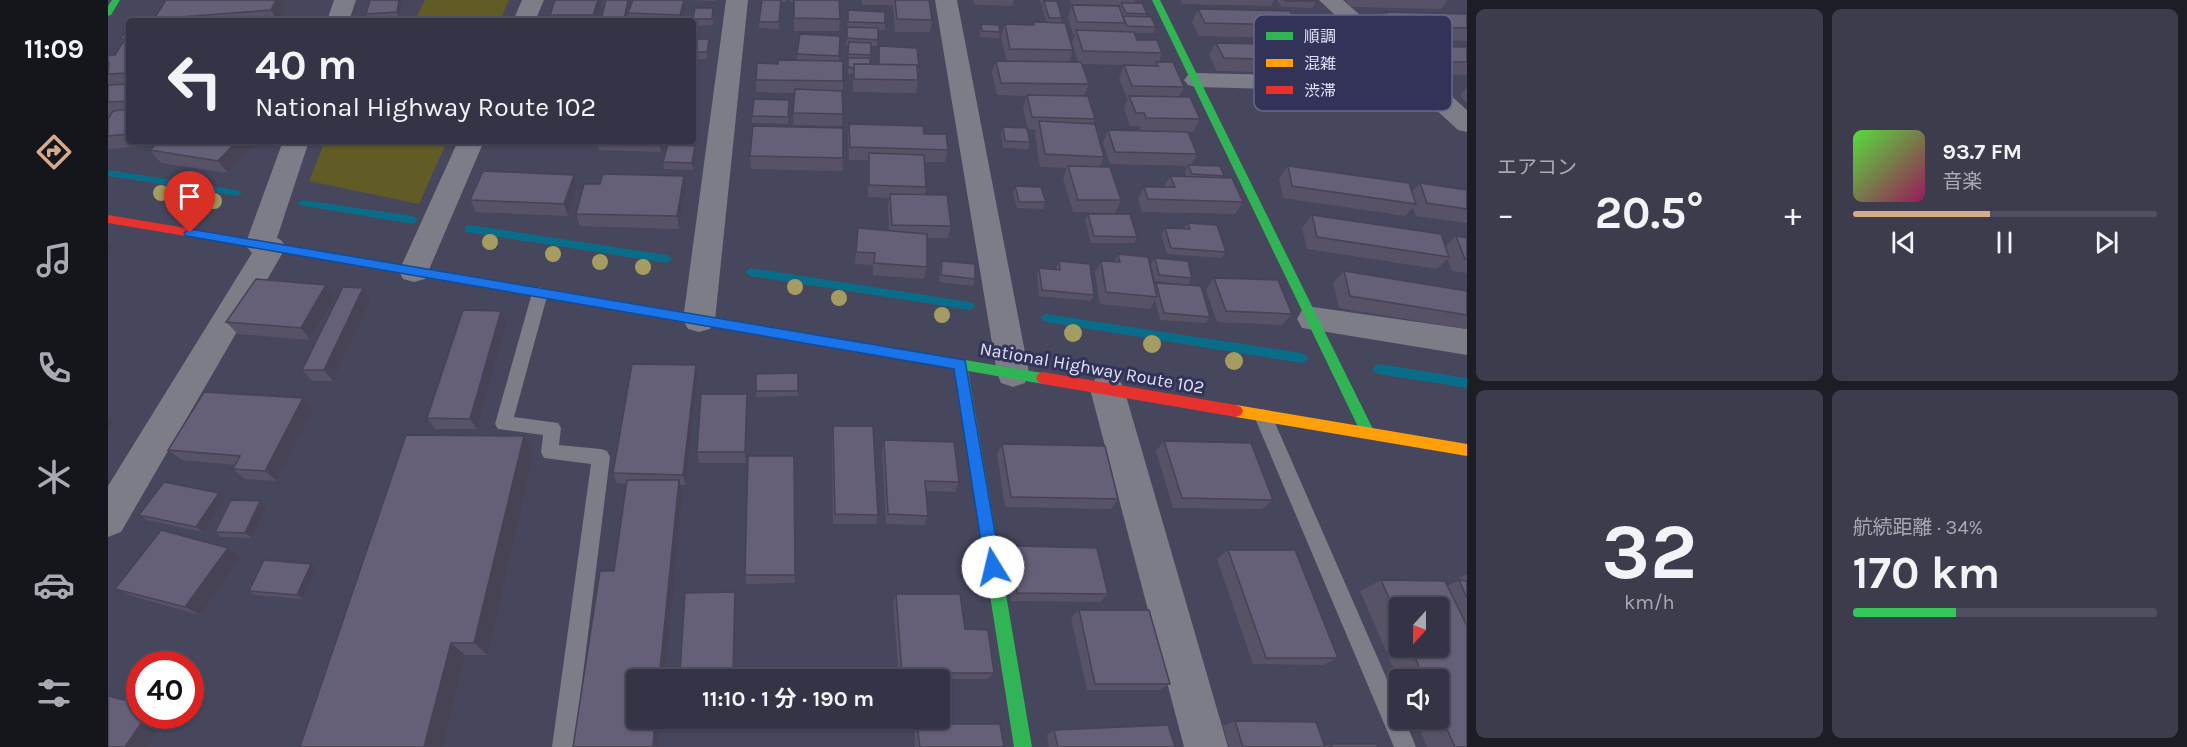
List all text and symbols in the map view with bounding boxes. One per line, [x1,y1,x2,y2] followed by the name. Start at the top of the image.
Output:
[1254,15,1452,111] legend
[1304,27,1336,46] text: 順調
[24,33,84,65] text: 11:09
[255,40,357,90] text: 40 m
[156,42,234,120] icon: left
[1304,54,1336,73] text: 混雑
[1304,81,1336,100] text: 渋滞
[255,91,596,123] text: National Highway Route 102
[33,131,75,173] icon: directions
[1943,139,2022,165] text: 93.7 FM
[1497,156,1577,179] text: エアコン
[1943,170,1983,193] text: 音楽
[164,171,215,233] pin
[173,180,206,213] icon: arrive
[1595,187,1704,239] text: 20.5°
[1497,195,1514,233] text: −
[1784,195,1801,233] text: +
[1887,226,1920,259] icon: previous
[1988,226,2021,259] icon: pause
[2090,226,2123,259] icon: next
[33,239,75,281] icon: music
[978,337,1206,399] street label: National Highway Route 102
[33,347,75,389] icon: phone
[33,456,75,498] icon: climate
[1601,506,1697,598] text: 32
[1853,516,1983,539] text: 航続距離 · 34%
[961,535,1025,599] position arrow
[1853,547,2000,599] text: 170 km
[33,564,75,606] icon: car
[1624,591,1675,614] text: km/h
[1389,597,1449,657] north arrow
[1389,597,1449,729] map controls
[126,651,204,729] speed limit sign: 40
[1389,669,1449,729] button: sound
[33,672,75,714] icon: filters
[702,686,874,712] text: 11:10 · 1 分 · 190 m

